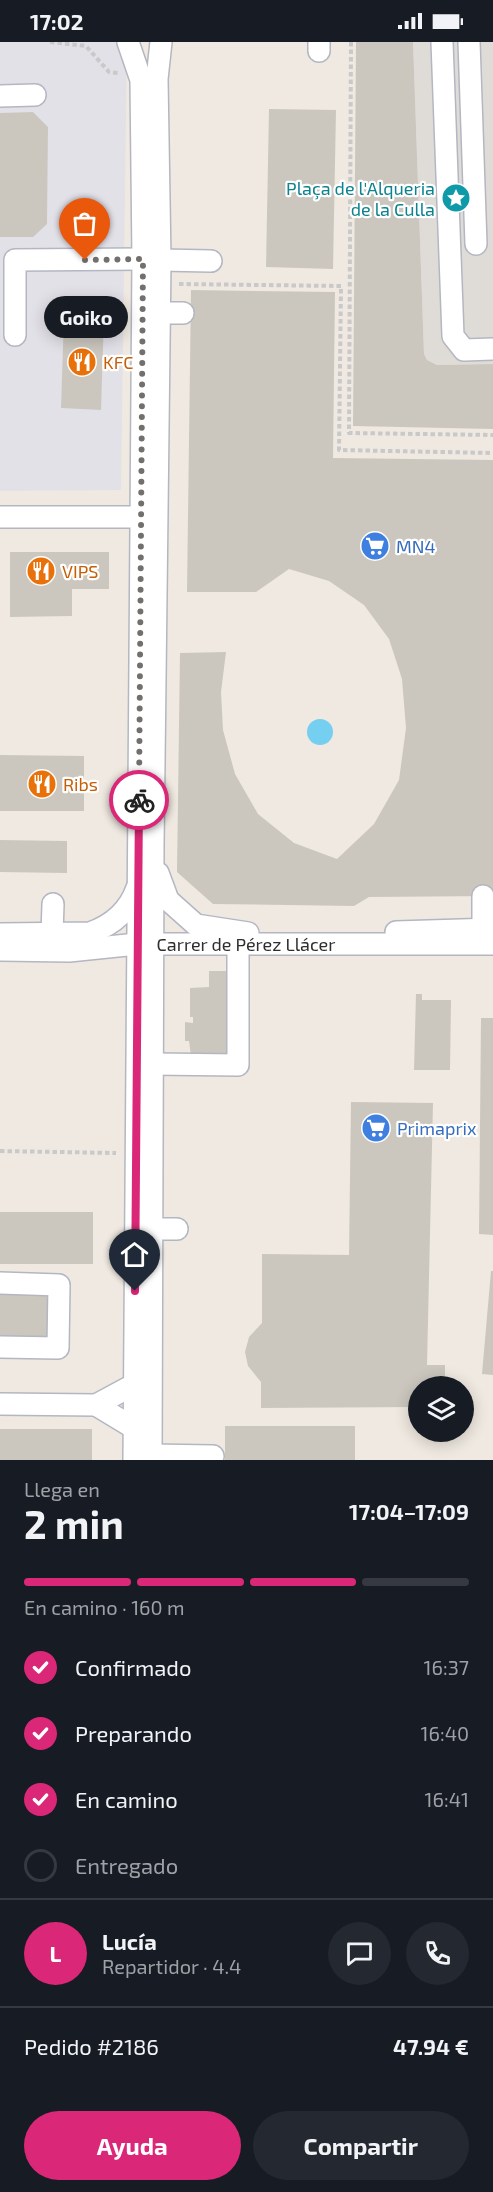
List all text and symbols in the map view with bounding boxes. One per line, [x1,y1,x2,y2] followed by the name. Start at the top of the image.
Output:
[30,8,83,34] text: 17:02
[286,177,435,220] place label: Plaça de l'Alqueria de la Culla
[440,182,472,214] place icon: Plaça de l'Alqueria de la Culla
[59,198,110,260] pin
[68,207,101,240] icon: bag
[43,296,127,338] callout: Goiko
[60,305,112,329] text: Goiko
[66,346,98,378] restaurant icon: KFC
[103,351,133,373] place label: KFC
[359,530,391,562] supermarket icon: MN4
[396,535,436,557] place label: MN4
[25,555,57,587] restaurant icon: VIPS
[62,560,98,582] place label: VIPS
[26,768,58,800] restaurant icon: Ribs
[109,770,169,830] courier
[63,773,98,795] place label: Ribs
[123,784,156,817] icon: bike
[157,933,335,955] street label: Carrer de Pérez Llácer
[360,1112,392,1144] supermarket icon: Primaprix
[397,1117,477,1139] place label: Primaprix
[109,1229,160,1291] pin
[118,1238,151,1271] icon: home
[408,1376,474,1442] map controls
[408,1376,474,1442] button: layers
[24,1477,100,1501] text: Llega en
[349,1498,469,1524] text: 17:04–17:09
[24,1500,124,1547] text: 2 min
[24,1595,185,1619] text: En camino · 160 m
[24,1651,57,1684] icon: check
[75,1654,191,1680] text: Confirmado
[424,1655,469,1679] text: 16:37
[24,1717,57,1750] icon: check
[75,1720,192,1746] text: Preparando
[421,1721,469,1745] text: 16:40
[24,1783,57,1816] icon: check
[75,1786,178,1812] text: En camino
[425,1787,469,1811] text: 16:41
[75,1852,178,1878] text: Entregado
[328,1922,391,1985] button: chat
[406,1922,469,1985] button: phone
[102,1928,157,1954] text: Lucía
[50,1940,61,1966] text: L
[102,1954,241,1978] text: Repartidor · 4.4
[24,2033,159,2059] text: Pedido #2186
[393,2033,469,2059] text: 47.94 €
[24,2111,241,2180] button: Ayuda
[253,2111,469,2180] button: Compartir

